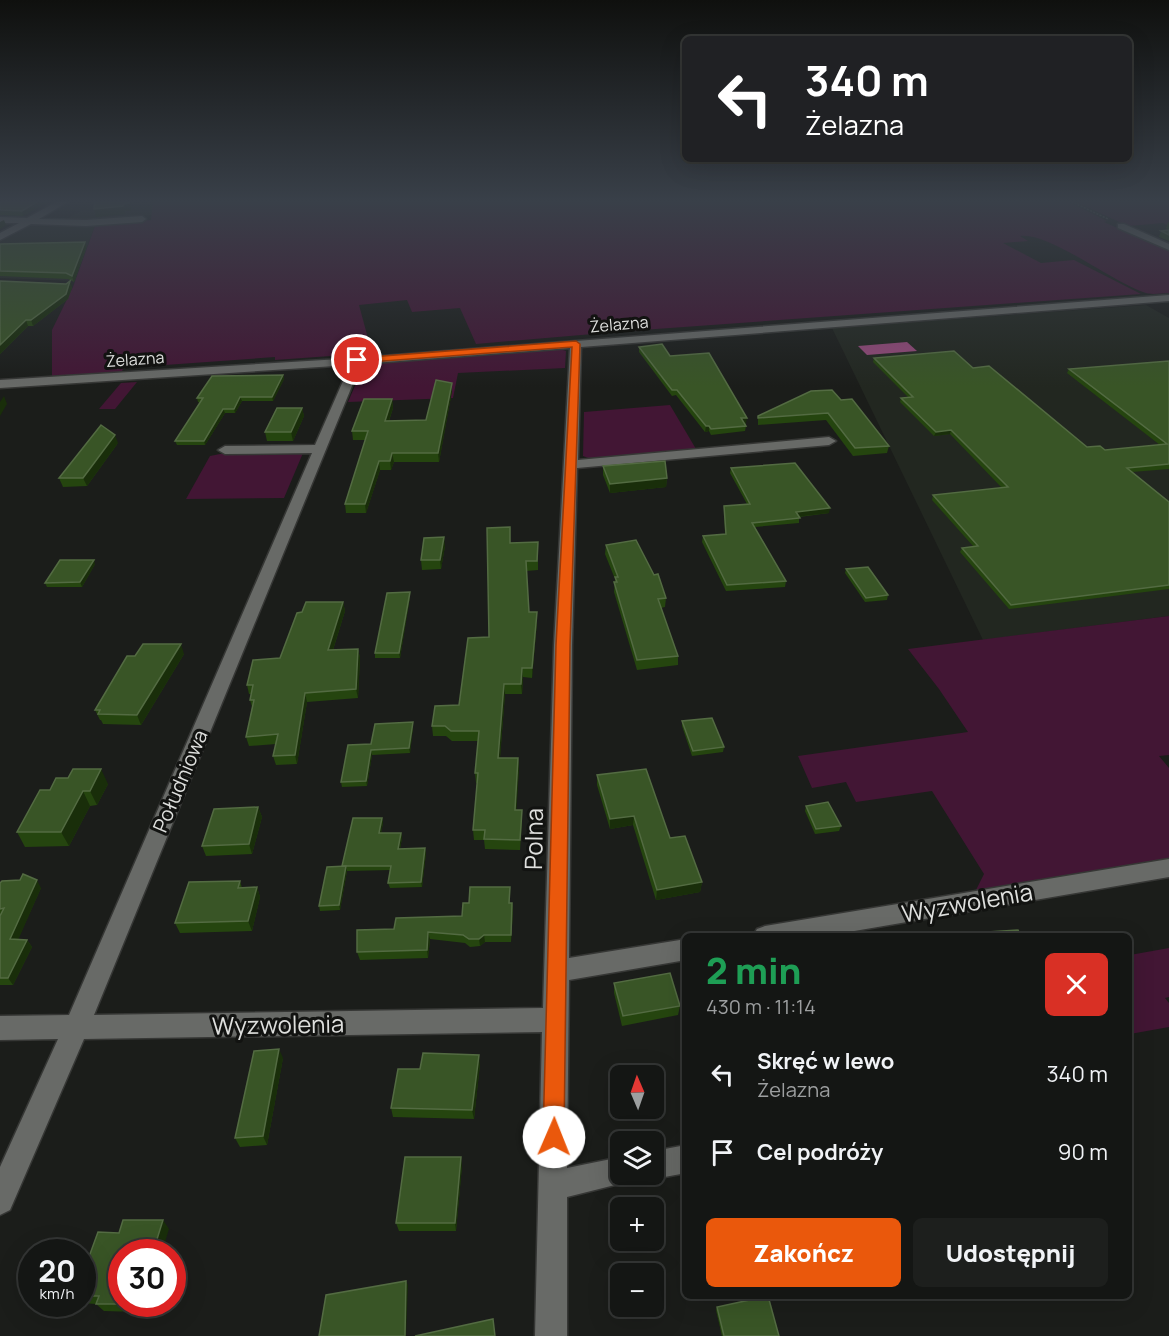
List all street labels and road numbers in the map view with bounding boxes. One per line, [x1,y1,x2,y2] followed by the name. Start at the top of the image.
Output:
[589,310,649,338] street label: Żelazna
[105,346,165,372] street label: Żelazna
[146,726,214,836] street label: Południowa
[516,808,550,870] street label: Polna
[899,874,1035,930] street label: Wyzwolenia
[212,1006,344,1042] street label: Wyzwolenia

